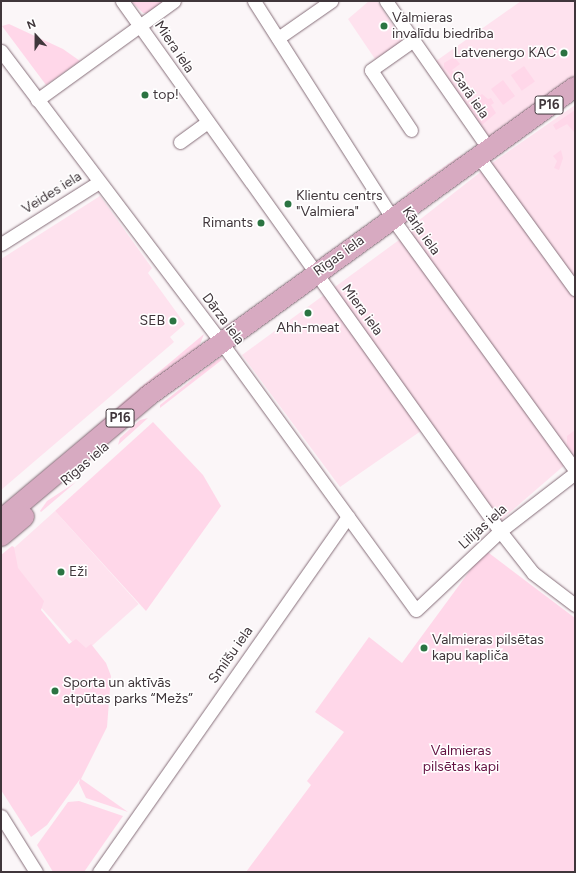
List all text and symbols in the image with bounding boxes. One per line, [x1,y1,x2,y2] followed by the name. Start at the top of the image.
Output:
[392,10,494,42] place label: Valmieras invalīdu biedrība
[16,16,56,56] north arrow
[25,17,38,32] text: N
[150,18,198,76] street label: Miera iela
[379,21,389,31] marker: Valmieras invalīdu biedrība
[454,45,556,61] place label: Latvenergo KAC
[559,48,569,58] marker: Latvenergo KAC
[448,68,492,122] street label: Garā iela
[153,87,179,103] place label: top!
[140,90,150,100] marker: top!
[534,94,564,116] road number: P16
[19,168,85,218] street label: Veides iela
[296,188,382,220] place label: Klientu centrs "Valmiera"
[283,199,293,209] marker: Klientu centrs "Valmiera"
[398,204,444,258] street label: Kārļa iela
[202,215,253,231] place label: Rimants
[256,218,266,228] marker: Rimants
[310,232,368,280] street label: Rīgas iela
[338,281,386,339] street label: Miera iela
[198,290,248,348] street label: Dārza iela
[303,308,313,318] marker: Ahh-meat
[140,313,165,329] place label: SEB
[168,316,178,326] marker: SEB
[277,320,339,336] place label: Ahh-meat
[105,407,135,429] road number: P16
[57,438,113,490] street label: Rīgas iela
[456,501,510,553] street label: Lilijas iela
[69,564,87,580] place label: Eži
[56,567,66,577] marker: Eži
[205,623,257,687] street label: Smilšu iela
[432,632,544,664] place label: Valmieras pilsētas kapu kapliča
[419,643,429,653] marker: Valmieras pilsētas kapu kapliča
[63,675,193,708] place label: Sporta un aktīvās atpūtas parks “Mežs”
[50,686,60,696] marker: Sporta un aktīvās atpūtas parks “Mežs”
[423,743,499,776] park label: Valmieras pilsētas kapi

